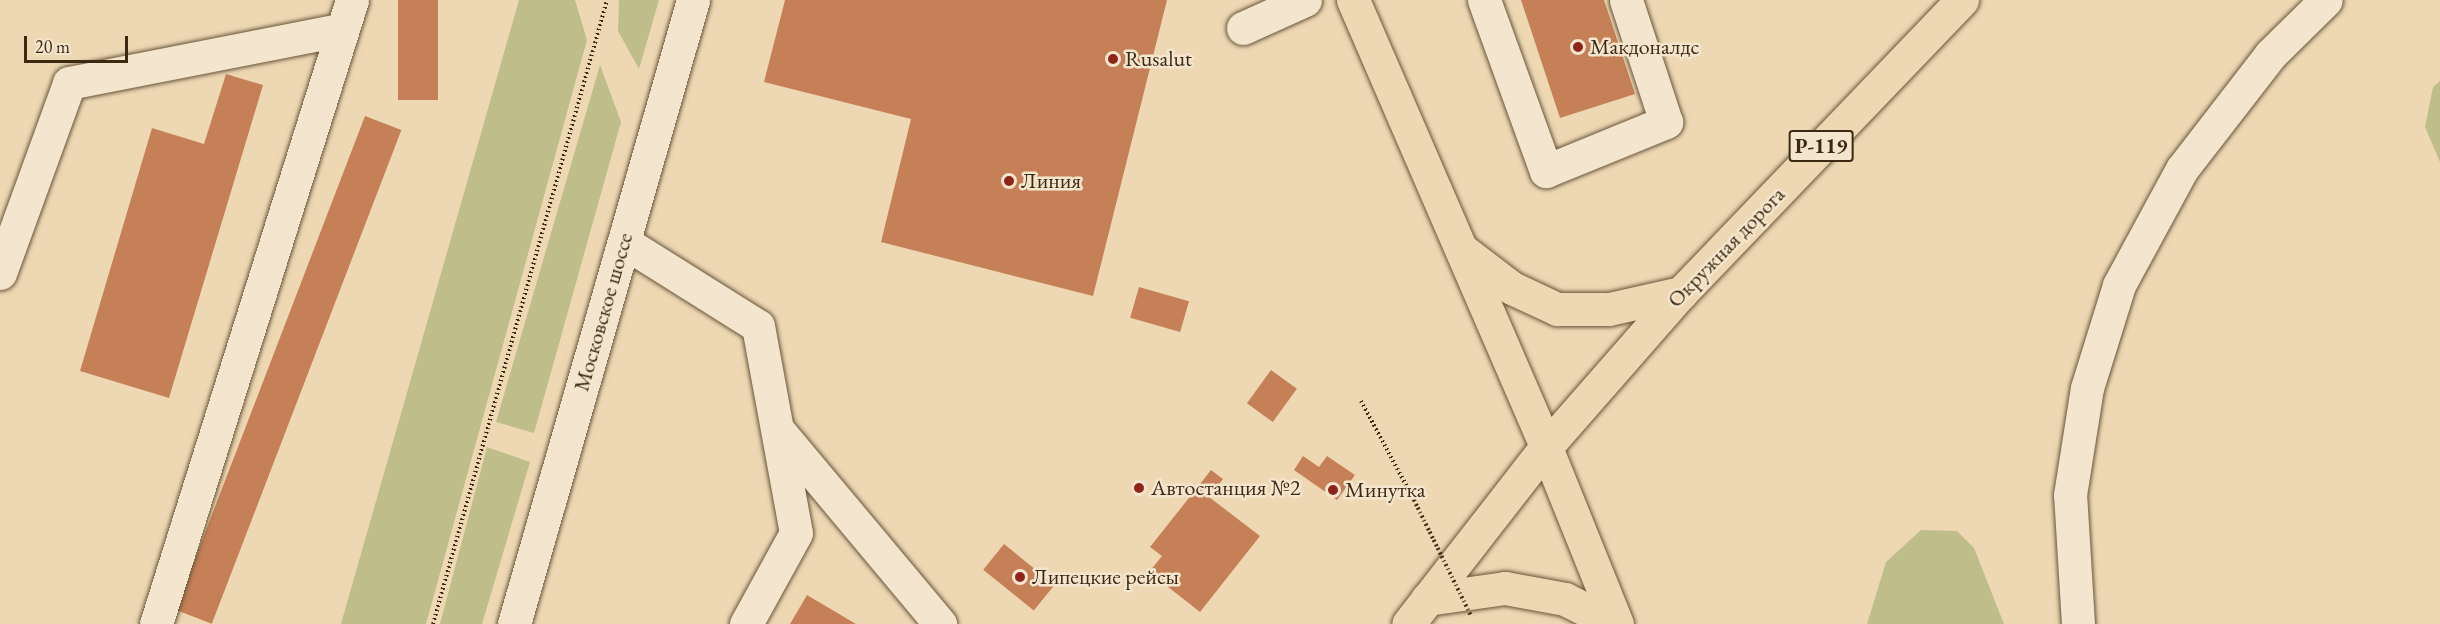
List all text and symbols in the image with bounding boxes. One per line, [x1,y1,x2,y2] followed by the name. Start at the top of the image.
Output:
[27,24,130,62] scale bar
[1590,34,1699,60] place label: Макдоналдс
[35,35,70,58] text: 20 m
[1571,40,1585,54] marker: Макдоналдс
[1125,46,1192,72] place label: Rusalut
[1106,52,1120,66] marker: Rusalut
[1788,128,1854,164] road number: Р-119
[1021,168,1081,194] place label: Линия
[1002,174,1016,188] marker: Линия
[1662,181,1790,313] street label: Окружная дорога
[568,230,638,394] street label: Московское шоссе
[1151,475,1300,501] place label: Автостанция №2
[1345,477,1426,503] place label: Минутка
[1132,481,1146,495] marker: Автостанция №2
[1326,483,1340,497] marker: Минутка
[1032,564,1179,590] place label: Липецкие рейсы
[1013,570,1027,584] marker: Липецкие рейсы

